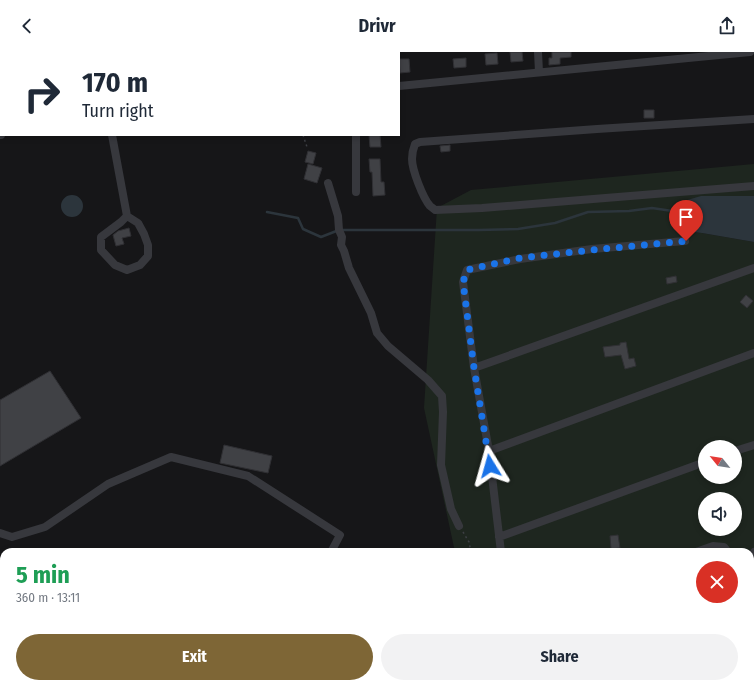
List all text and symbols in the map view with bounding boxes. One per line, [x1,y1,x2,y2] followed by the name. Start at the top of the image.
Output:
[16,15,38,37] icon: back
[358,15,396,37] text: Drivr
[716,15,738,37] icon: share
[82,66,148,99] text: 170 m
[16,68,68,120] icon: right
[82,100,154,122] text: Turn right
[669,200,703,241] pin
[675,206,697,228] icon: arrive
[698,440,742,484] north arrow
[698,440,742,536] map controls
[469,445,511,487] position arrow
[698,492,742,536] button: sound
[16,561,70,589] text: 5 min
[696,561,738,603] button: close
[16,590,80,605] text: 360 m · 13:11
[16,634,373,680] button: Exit
[381,634,738,680] button: Share

